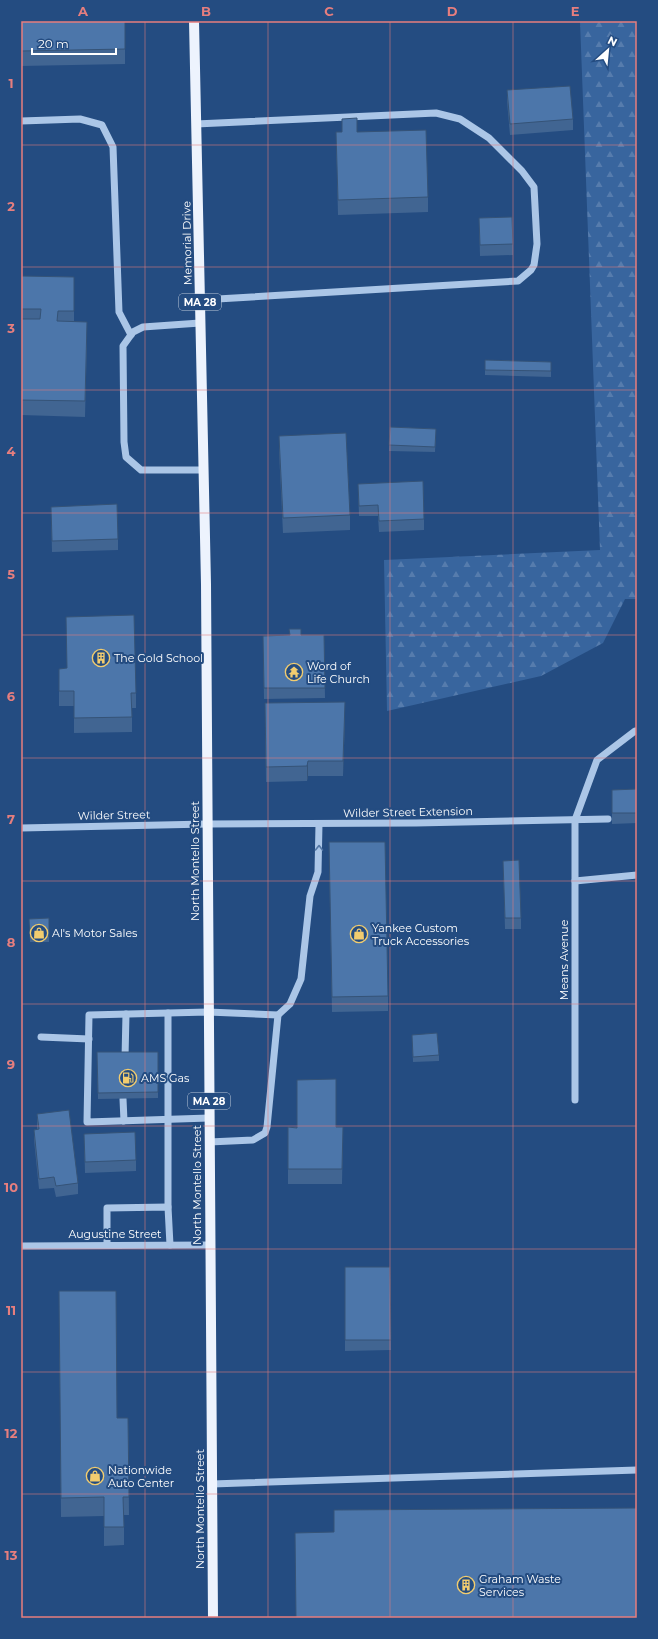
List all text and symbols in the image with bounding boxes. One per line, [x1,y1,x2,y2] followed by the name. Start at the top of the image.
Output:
[77,3,89,19] text: A
[201,3,211,19] text: B
[324,3,334,19] text: C
[447,3,458,19] text: D
[571,3,580,19] text: E
[32,30,116,56] scale bar
[588,30,628,70] north arrow
[605,33,620,49] text: N
[38,36,69,51] text: 20 m
[8,75,14,91] text: 1
[7,198,15,214] text: 2
[179,200,195,285] street label: Memorial Drive
[179,294,221,310] road number: MA 28
[6,320,15,336] text: 3
[7,443,16,459] text: 4
[7,566,15,582] text: 5
[91,648,111,668] building icon: The Gold School
[114,651,203,665] place label: The Gold School
[307,659,370,686] place label: Word of Life Church
[284,662,304,682] temple icon: Word of Life Church
[7,688,16,704] text: 6
[188,801,202,921] street label: North Montello Street
[343,804,473,820] street label: Wilder Street Extension
[78,807,151,823] street label: Wilder Street
[7,811,15,827] text: 7
[315,845,323,851] one-way arrow
[557,919,571,1000] street label: Means Avenue
[372,921,470,948] place label: Yankee Custom Truck Accessories
[29,923,49,943] shop icon: Al's Motor Sales
[349,924,369,944] shop icon: Yankee Custom Truck Accessories
[52,926,138,940] place label: Al's Motor Sales
[7,934,16,950] text: 8
[7,1056,15,1072] text: 9
[118,1068,138,1088] fuel station icon: AMS Gas
[141,1071,190,1085] place label: AMS Gas
[188,1093,230,1109] road number: MA 28
[190,1125,204,1245] street label: North Montello Street
[4,1179,18,1195] text: 10
[68,1227,162,1241] street label: Augustine Street
[6,1302,16,1318] text: 11
[5,1425,18,1441] text: 12
[193,1449,207,1569] street label: North Montello Street
[108,1463,174,1490] place label: Nationwide Auto Center
[85,1466,105,1486] shop icon: Nationwide Auto Center
[5,1547,18,1563] text: 13
[479,1572,561,1599] place label: Graham Waste Services
[456,1575,476,1595] building icon: Graham Waste Services

